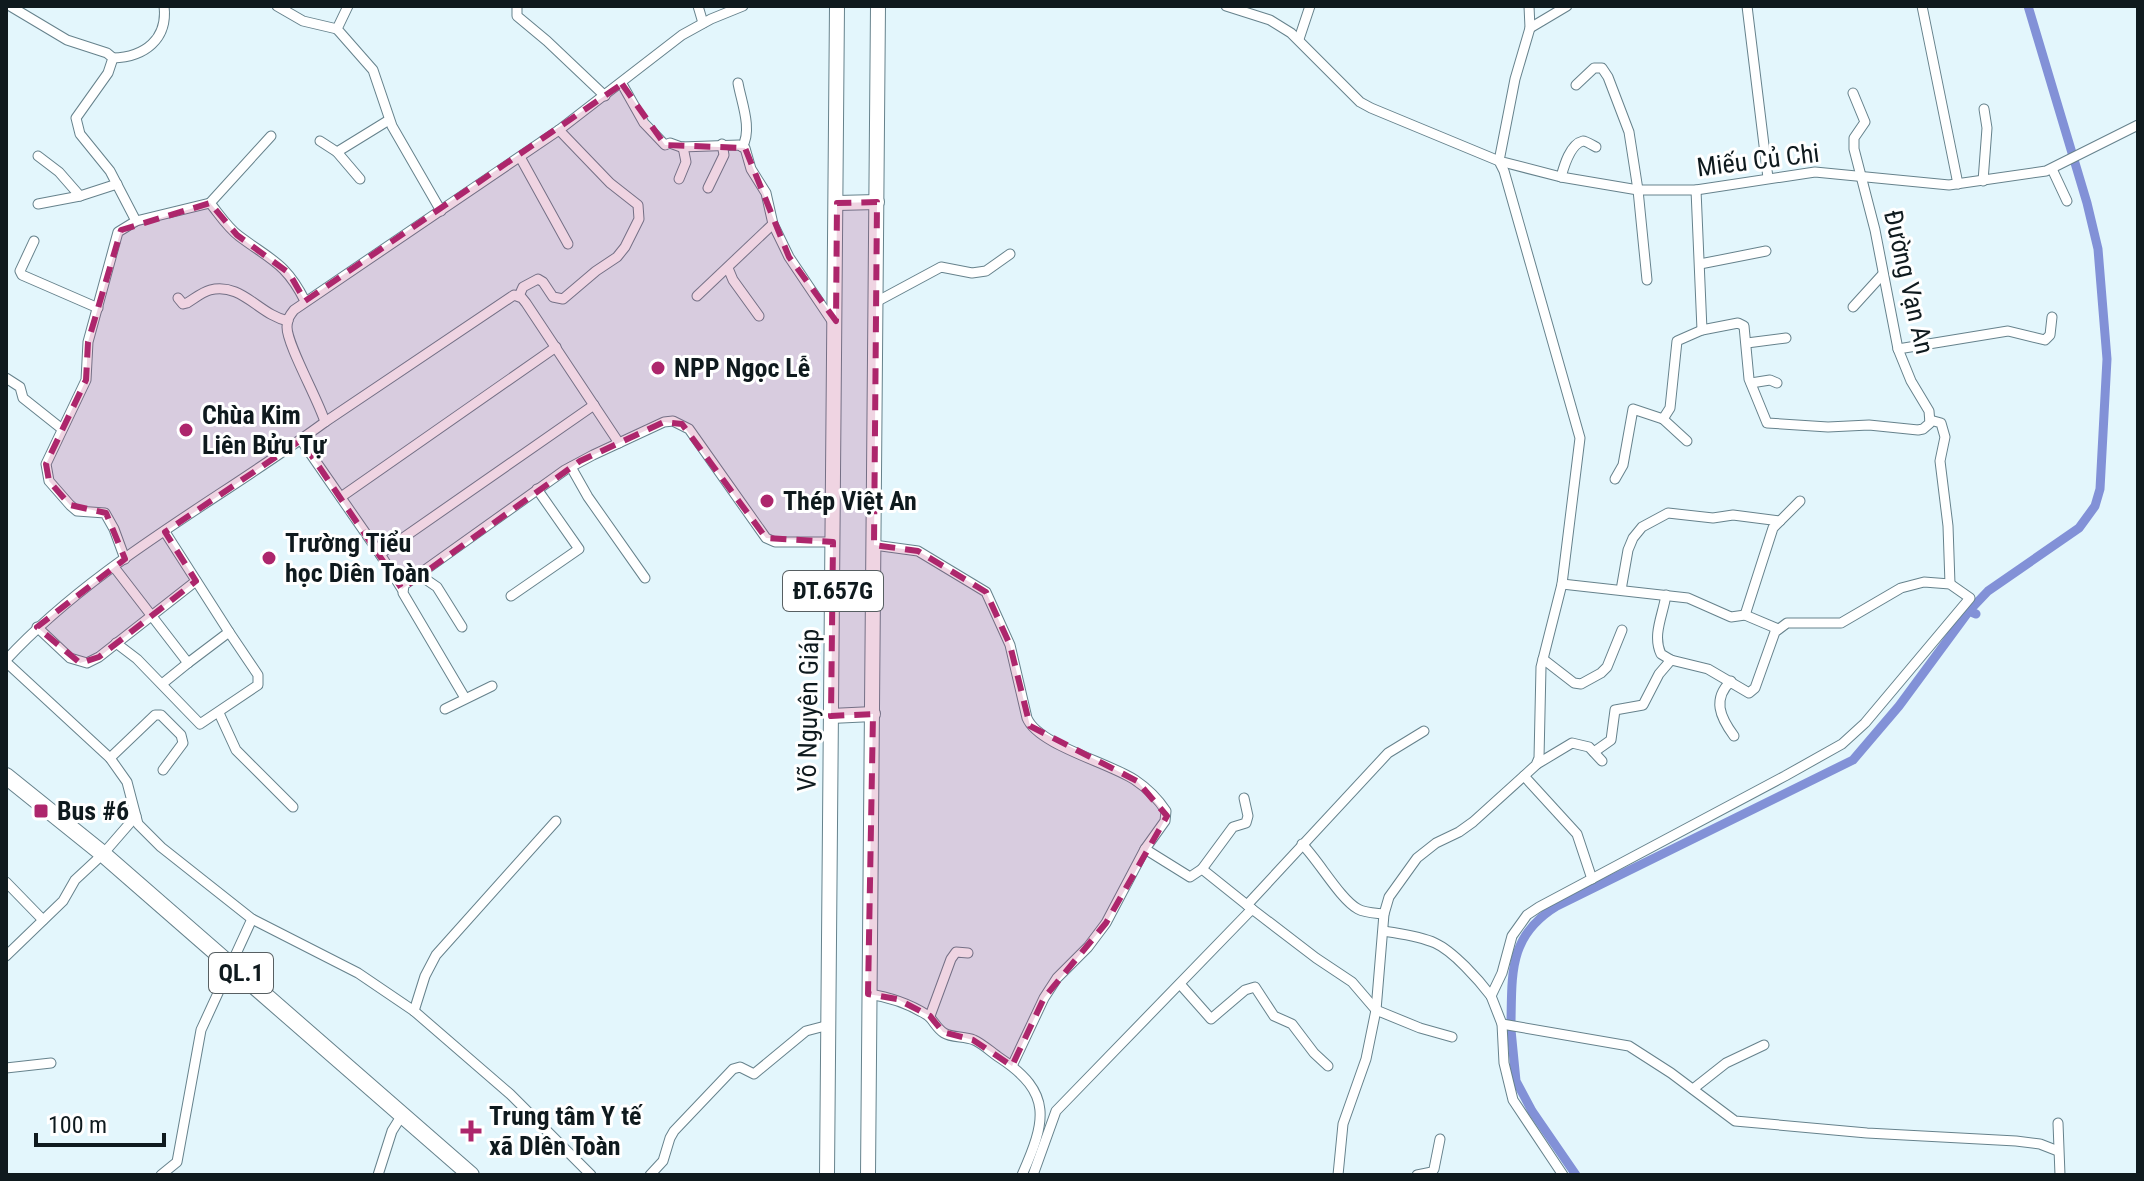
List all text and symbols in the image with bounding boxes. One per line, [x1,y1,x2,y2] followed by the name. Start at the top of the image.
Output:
[1695,138,1821,182] street label: Miếu Củ Chi
[1878,207,1940,357] street label: Đường Vạn An
[674,353,810,383] place label: NPP Ngọc Lễ
[649,359,667,377] marker: NPP Ngọc Lễ
[202,400,327,460] place label: Chùa Kim Liên Bửu Tự
[177,421,195,439] marker: Chùa Kim Liên Bửu Tự
[783,486,917,516] place label: Thép Việt An
[758,492,776,510] marker: Thép Việt An
[285,528,430,588] place label: Trường Tiểu học Diên Toàn
[260,549,278,567] marker: Trường Tiểu học Diên Toàn
[783,571,883,611] road number: ĐT.657G
[792,628,824,792] street label: Võ Nguyên Giáp
[57,796,129,826] place label: Bus #6
[32,802,50,820] marker: Bus #6
[209,953,273,993] road number: QL.1
[36,1097,164,1147] scale bar
[489,1101,643,1161] place label: Trung tâm Y tế xã DIên Toàn
[48,1111,107,1139] text: 100 m
[460,1120,482,1142] marker: Trung tâm Y tế xã DIên Toàn

